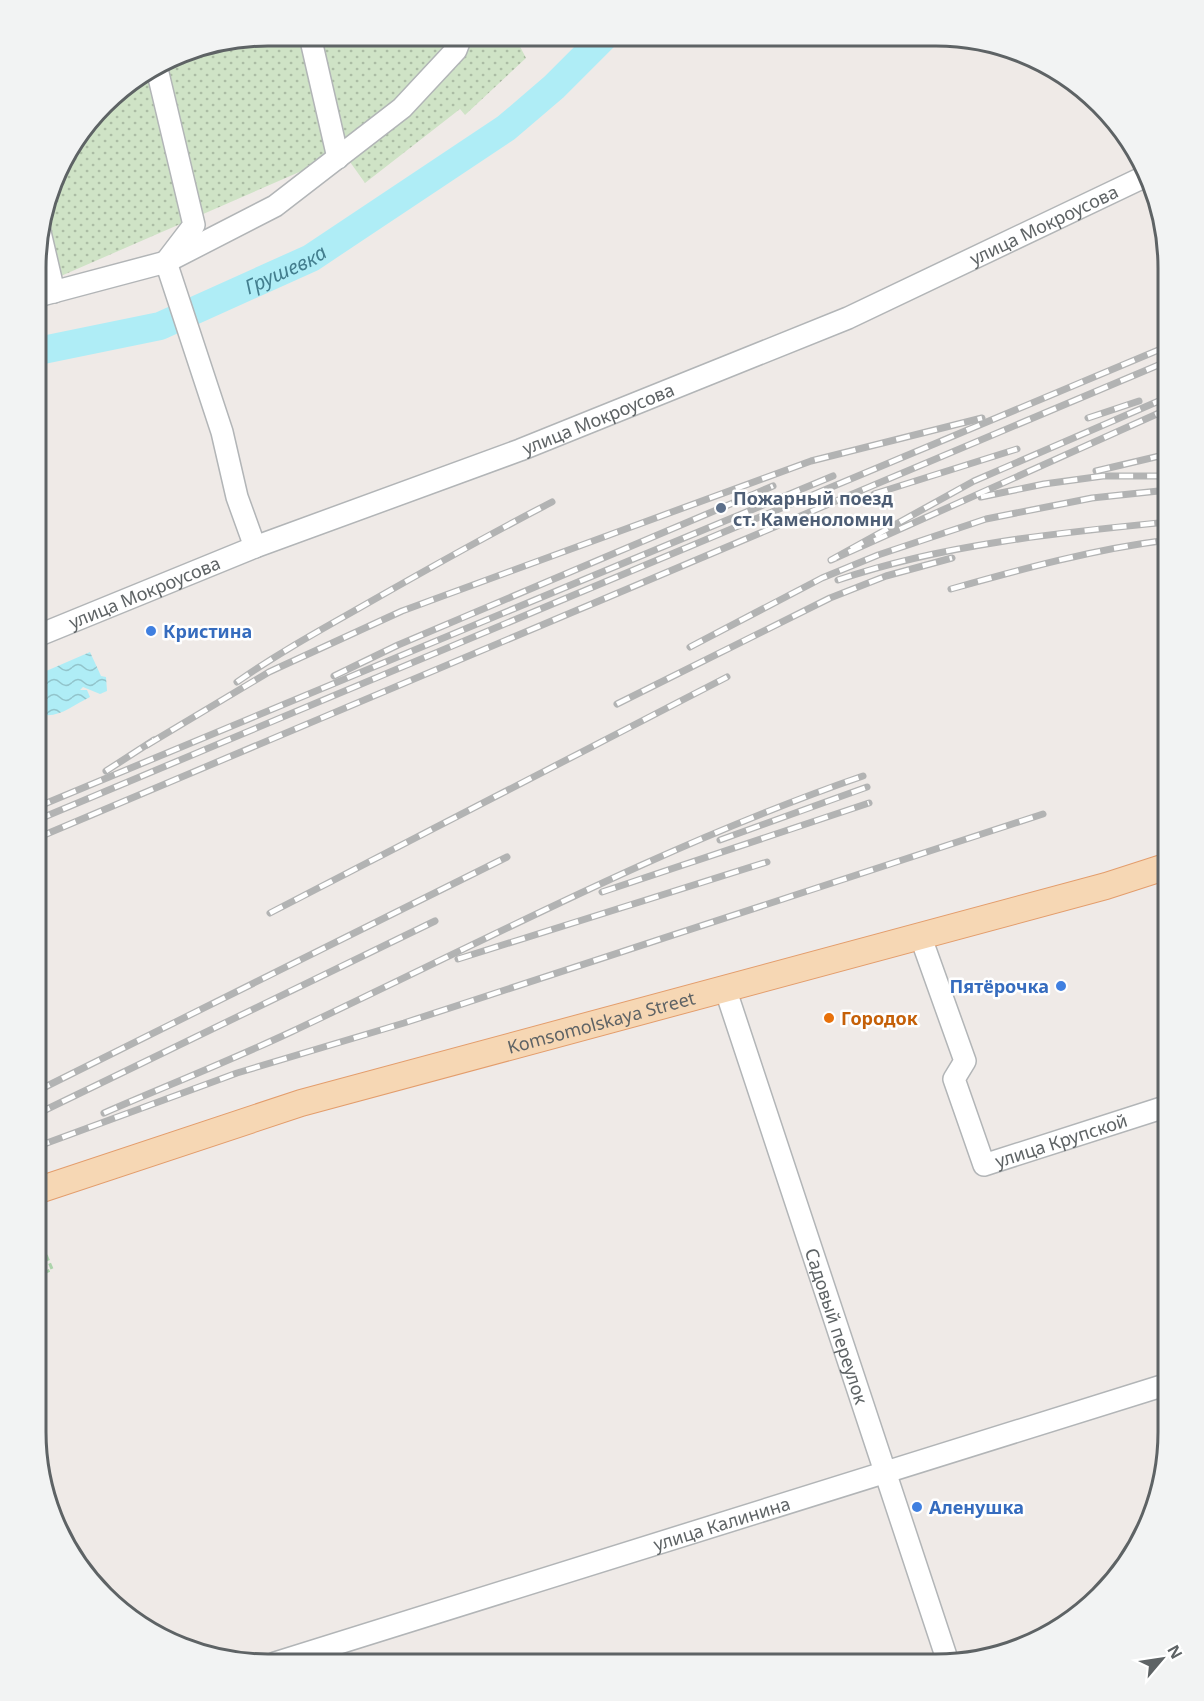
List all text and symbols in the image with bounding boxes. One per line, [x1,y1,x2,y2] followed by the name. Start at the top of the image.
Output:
[966,179,1122,270] street label: улица Мокроусова
[240,238,332,300] water label: Грушевка
[519,377,678,460] street label: улица Мокроусова
[733,486,894,531] place label: Пожарный поезд ст. Каменоломни
[714,501,728,515] marker: Пожарный поезд ст. Каменоломни
[65,550,224,634] street label: улица Мокроусова
[163,619,252,643] place label: Кристина
[144,624,158,638] marker: Кристина
[950,974,1049,998] place label: Пятёрочка
[1054,979,1068,993] marker: Пятёрочка
[505,985,698,1059] street label: Komsomolskaya Street
[841,1006,918,1030] place label: Городок
[822,1011,836,1025] marker: Городок
[992,1108,1130,1173] street label: улица Крупской
[800,1245,874,1408] street label: Садовый переулок
[650,1491,793,1556] street label: улица Калинина
[929,1495,1024,1519] place label: Аленушка
[910,1500,924,1514] marker: Аленушка
[1132,1629,1192,1689] north arrow
[1162,1641,1188,1663] text: N

